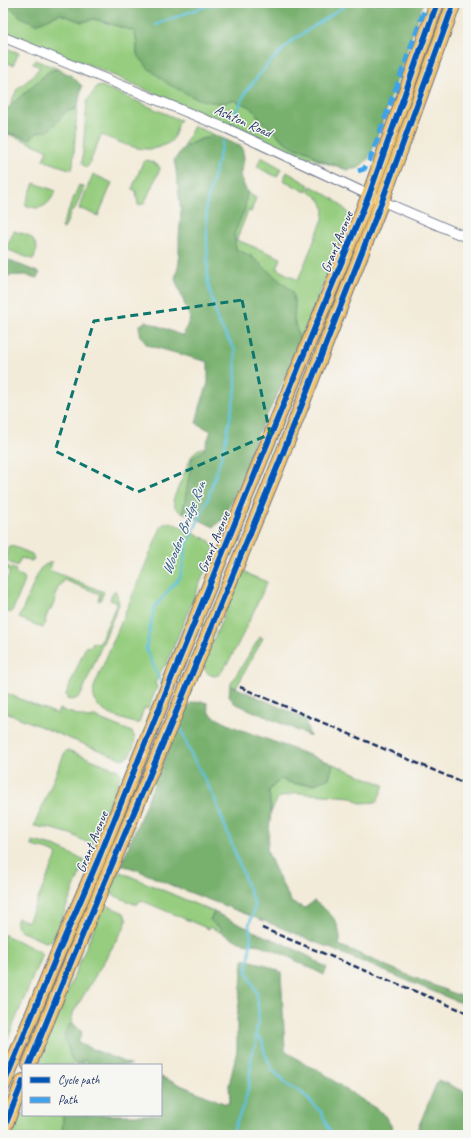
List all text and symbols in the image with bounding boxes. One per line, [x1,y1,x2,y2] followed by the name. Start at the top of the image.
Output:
[212,101,277,142] street label: Ashton Road
[317,208,357,275] street label: Grant Avenue
[158,478,211,577] water label: Wooden Bridge Run
[194,508,234,575] street label: Grant Avenue
[72,808,112,875] street label: Grant Avenue
[22,1064,162,1116] legend
[58,1072,100,1088] text: Cycle path
[58,1092,78,1108] text: Path

